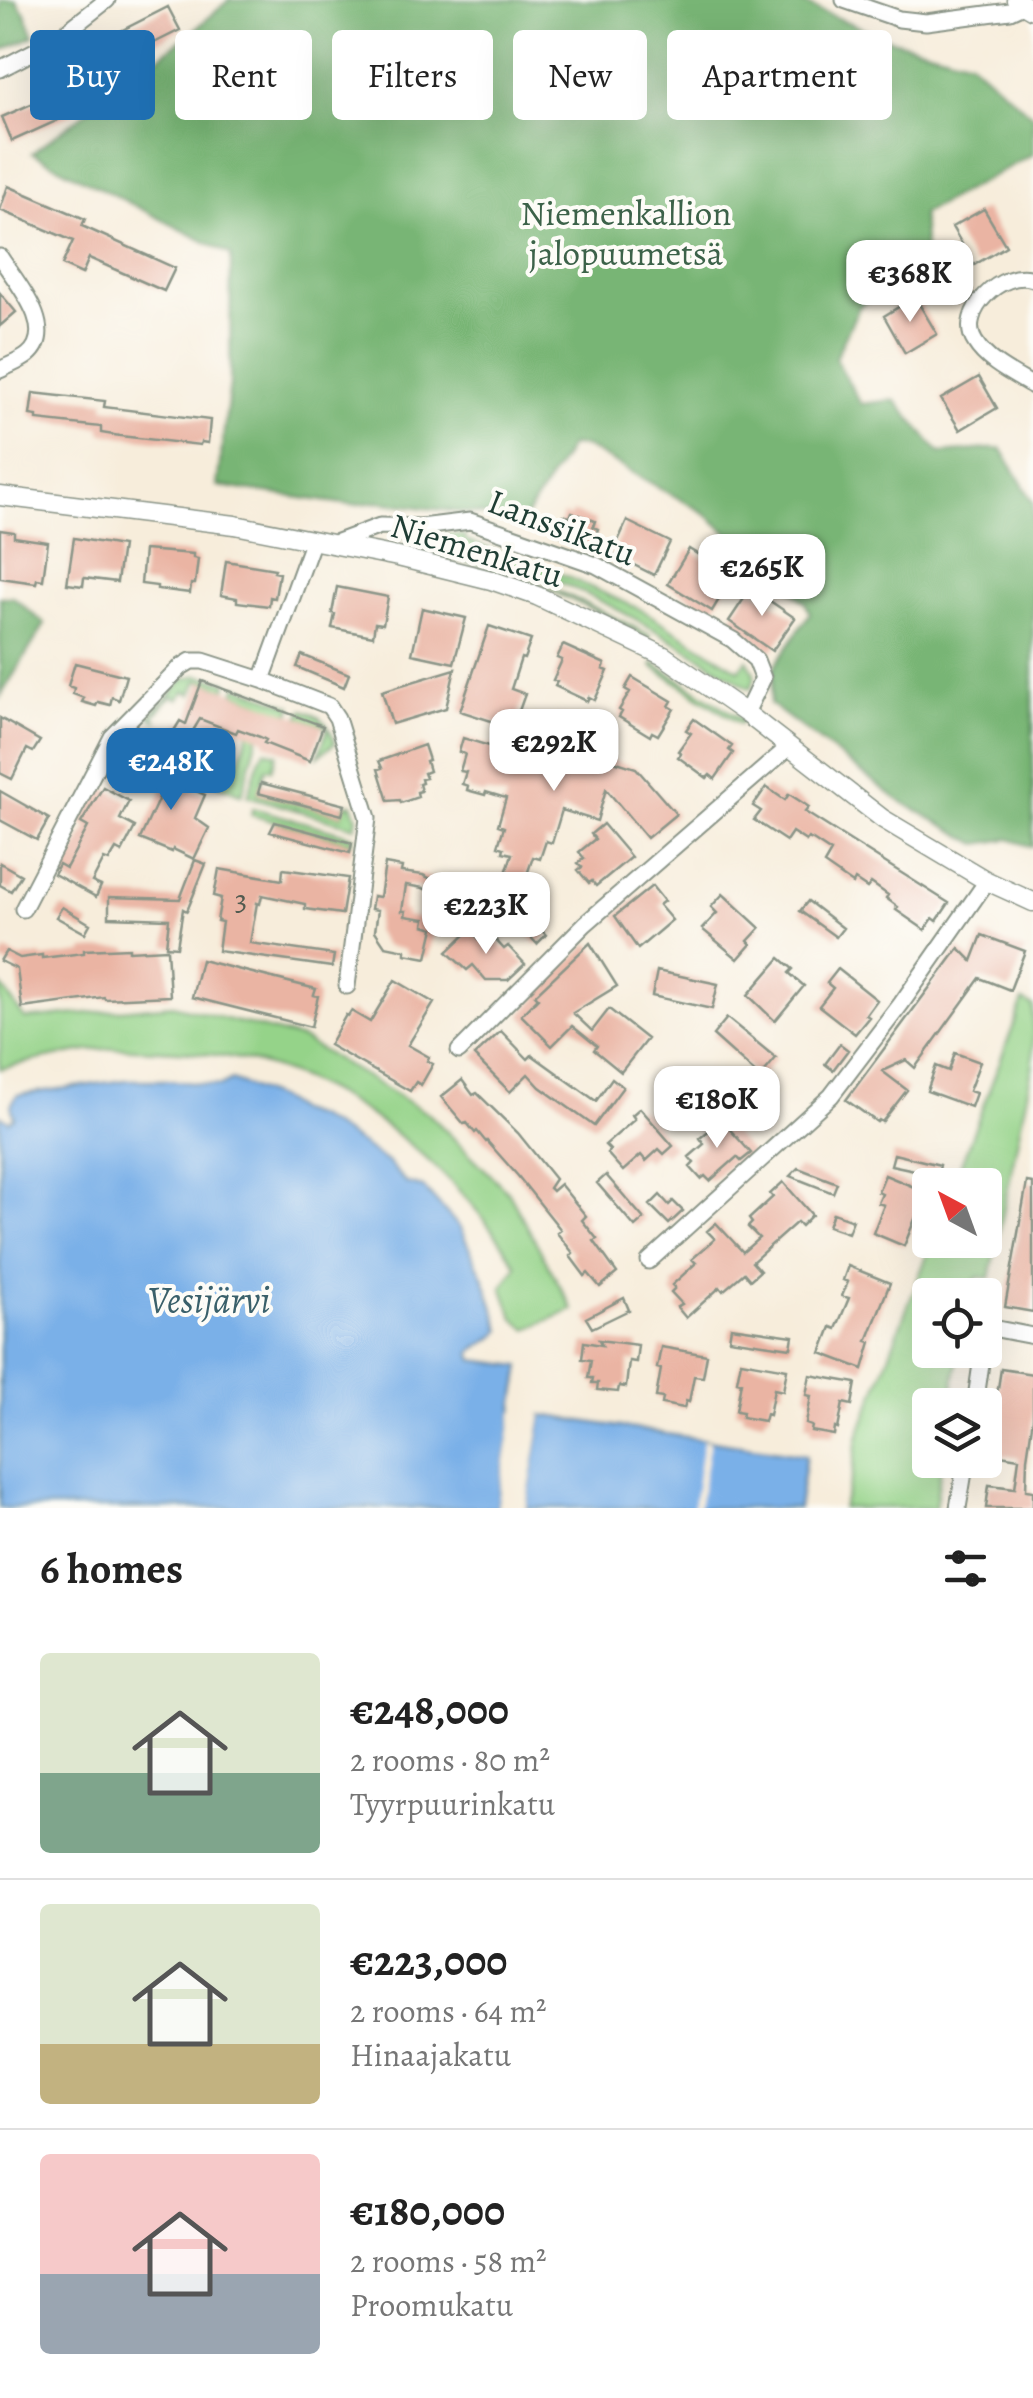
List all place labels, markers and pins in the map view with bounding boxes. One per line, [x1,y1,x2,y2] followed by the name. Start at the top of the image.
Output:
[840,240,980,325] pin: €368K
[692,534,832,619] pin: €265K
[484,709,624,794] pin: €292K
[101,728,241,813] pin: €248K
[416,872,556,957] pin: €223K
[647,1066,787,1151] pin: €180K

